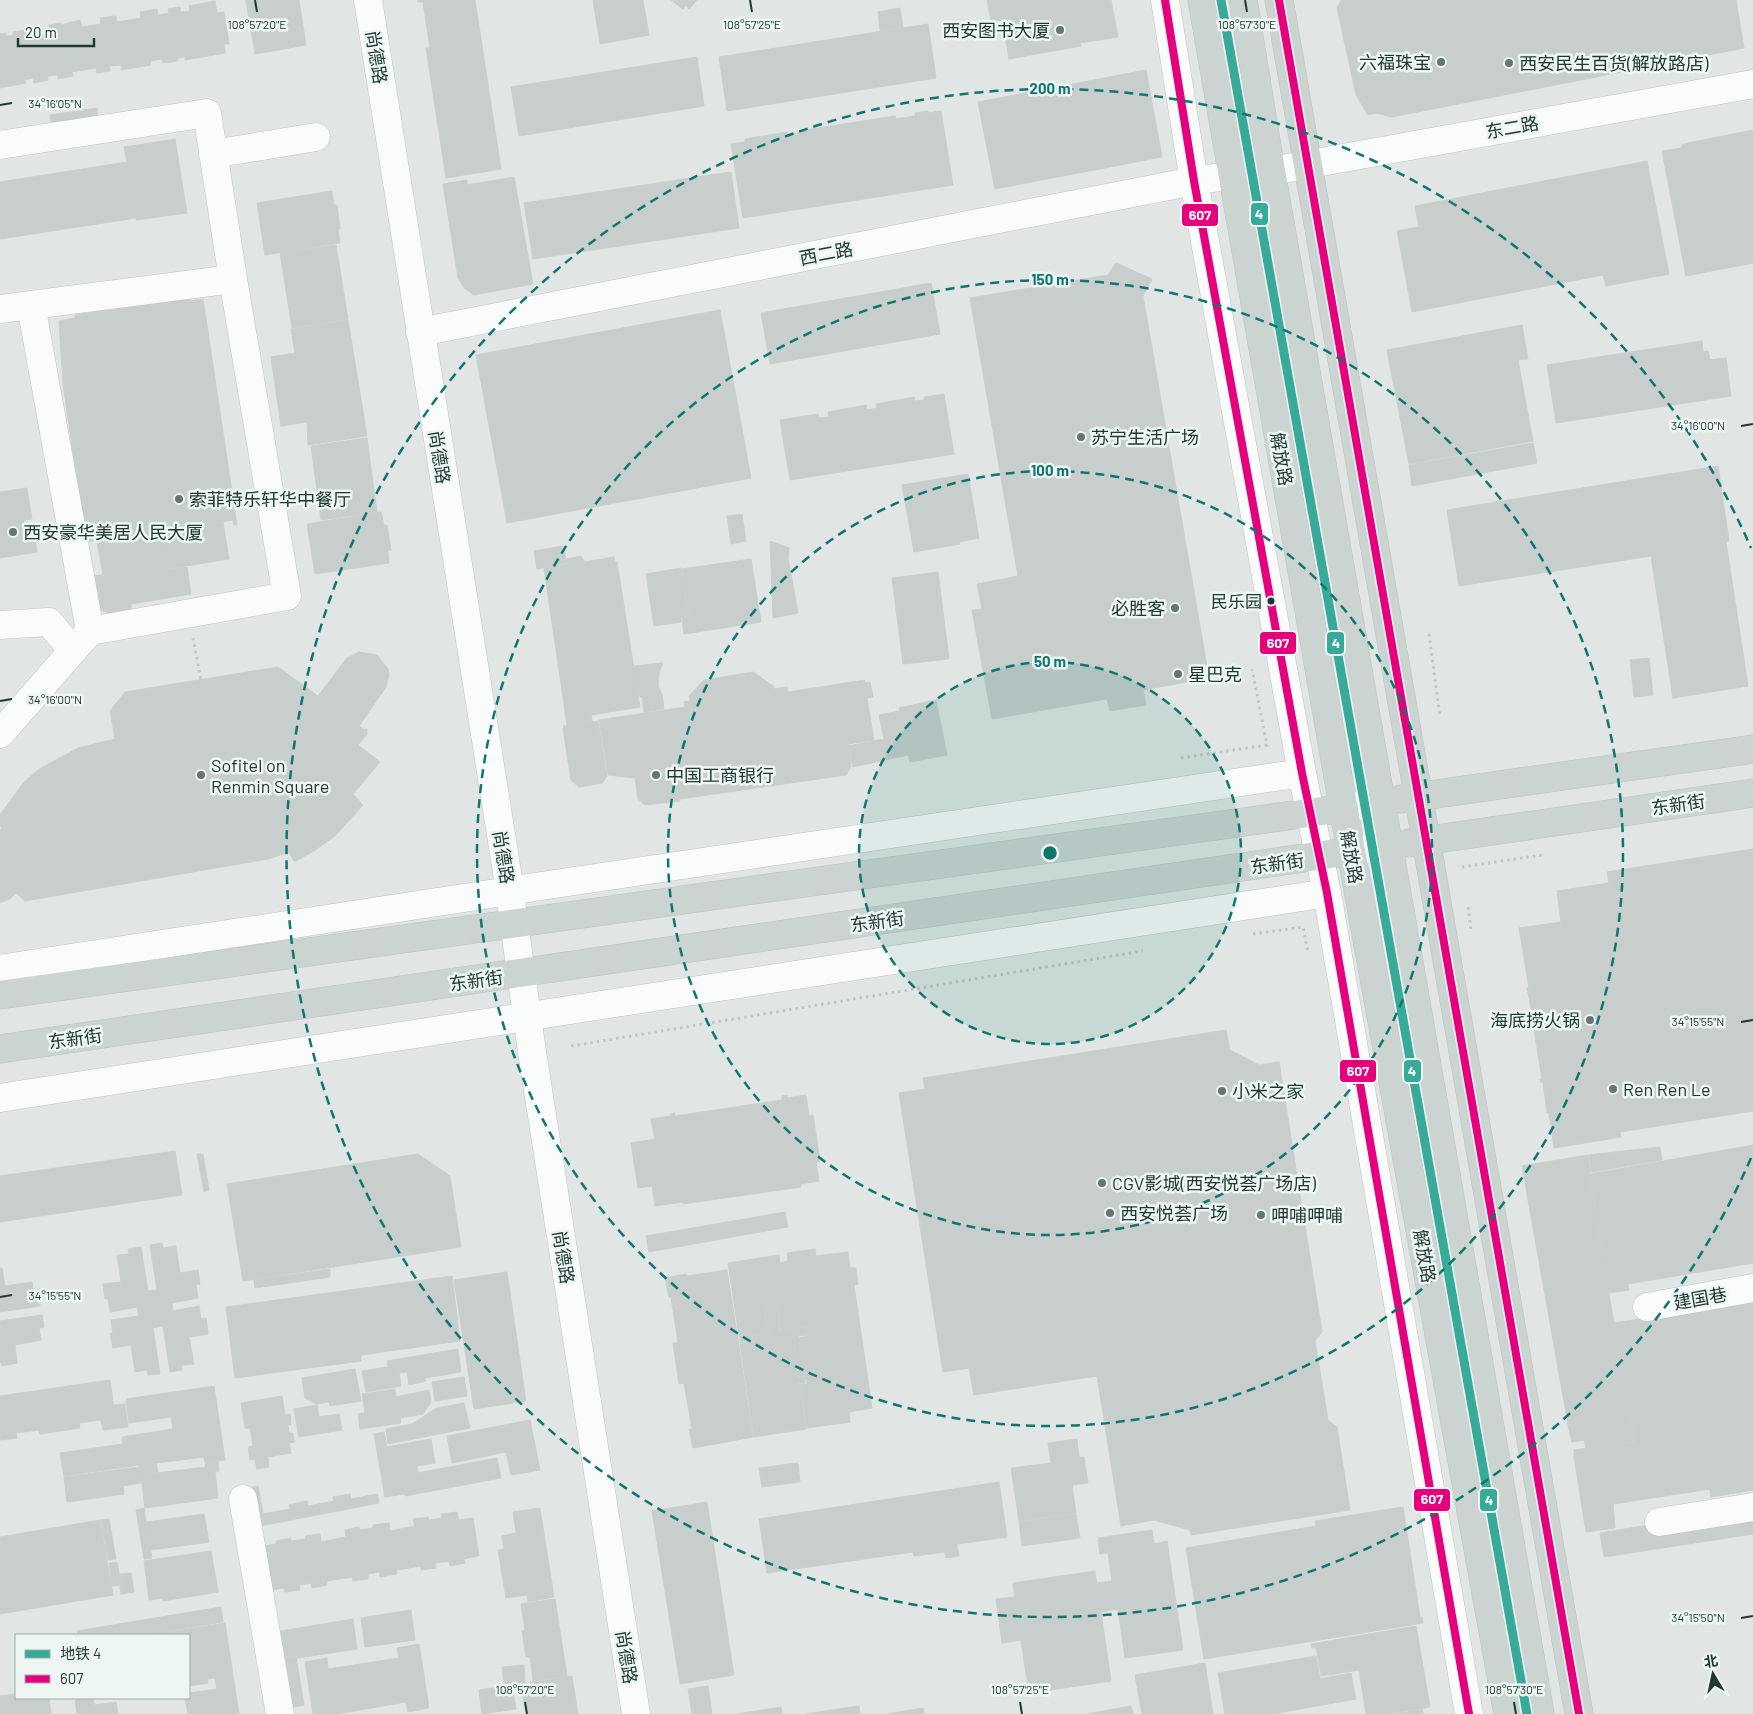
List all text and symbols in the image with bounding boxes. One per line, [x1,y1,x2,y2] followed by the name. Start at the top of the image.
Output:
[18,15,94,47] scale bar
[228,17,286,31] text: 108°57'20"E
[723,17,781,31] text: 108°57'25"E
[1218,17,1276,31] text: 108°57'30"E
[942,19,1050,41] place label: 西安图书大厦
[25,23,57,41] text: 20 m
[1054,24,1066,36] marker: 西安图书大厦
[362,29,392,85] street label: 尚德路
[1359,51,1431,73] place label: 六福珠宝
[1519,52,1709,74] place label: 西安民生百货(解放路店)
[1435,56,1447,68] marker: 六福珠宝
[1503,57,1515,69] marker: 西安民生百货(解放路店)
[1029,79,1071,97] text: 200 m
[28,96,82,110] text: 34°16'05"N
[1484,111,1540,143] street label: 东二路
[1250,202,1269,226] line badge: 4
[1181,203,1219,227] line badge: 607
[1255,205,1263,222] text: 4
[1189,206,1211,223] text: 607
[797,237,855,269] street label: 西二路
[1031,270,1069,288] text: 150 m
[1671,418,1725,432] text: 34°16'00"N
[1091,426,1199,448] place label: 苏宁生活广场
[425,429,455,485] street label: 尚德路
[1075,431,1087,443] marker: 苏宁生活广场
[1266,431,1298,487] street label: 解放路
[1031,461,1069,479] text: 100 m
[189,488,351,510] place label: 索菲特乐轩华中餐厅
[173,493,185,505] marker: 索菲特乐轩华中餐厅
[23,521,203,543] place label: 西安豪华美居人民大厦
[7,526,19,538] marker: 西安豪华美居人民大厦
[1211,591,1262,611] place label: 民乐园
[1266,596,1276,606] marker: 民乐园
[1111,597,1165,619] place label: 必胜客
[1169,602,1181,614] marker: 必胜客
[1259,631,1297,655] line badge: 607
[1326,631,1345,655] line badge: 4
[1267,634,1289,651] text: 607
[1332,634,1340,651] text: 4
[1034,652,1066,670] text: 50 m
[1188,663,1242,685] place label: 星巴克
[1172,668,1184,680] marker: 星巴克
[28,692,82,706] text: 34°16'00"N
[211,754,329,797] place label: Sofitel on Renmin Square
[666,764,774,786] place label: 中国工商银行
[195,769,207,781] marker: Sofitel on Renmin Square
[650,769,662,781] marker: 中国工商银行
[1650,789,1706,819] street label: 东新街
[489,829,519,885] street label: 尚德路
[1336,829,1368,885] street label: 解放路
[1041,844,1059,862] centre of rings
[1249,848,1305,878] street label: 东新街
[849,906,905,936] street label: 东新街
[448,965,504,995] street label: 东新街
[1490,1009,1580,1031] place label: 海底捞火锅
[1584,1014,1596,1026] marker: 海底捞火锅
[1672,1014,1724,1028] text: 34°15'55"N
[47,1023,103,1053] street label: 东新街
[1339,1059,1377,1083] line badge: 607
[1403,1059,1422,1083] line badge: 4
[1347,1062,1369,1079] text: 607
[1408,1062,1416,1079] text: 4
[1623,1078,1711,1100] place label: Ren Ren Le
[1232,1080,1304,1102] place label: 小米之家
[1607,1083,1619,1095] marker: Ren Ren Le
[1216,1085,1228,1097] marker: 小米之家
[1112,1172,1316,1194] place label: CGV影城(西安悦荟广场店)
[1096,1177,1108,1189] marker: CGV影城(西安悦荟广场店)
[1120,1202,1228,1224] place label: 西安悦荟广场
[1271,1204,1343,1226] place label: 呷哺呷哺
[1104,1207,1116,1219] marker: 西安悦荟广场
[1255,1209,1267,1221] marker: 呷哺呷哺
[1409,1228,1441,1284] street label: 解放路
[549,1229,579,1285] street label: 尚德路
[1672,1282,1728,1314] street label: 建国巷
[29,1288,81,1302] text: 34°15'55"N
[1413,1488,1451,1512] line badge: 607
[1479,1488,1498,1512] line badge: 4
[1421,1490,1443,1507] text: 607
[1485,1491,1493,1508] text: 4
[1671,1610,1725,1624] text: 34°15'50"N
[612,1629,642,1685] street label: 尚德路
[15,1634,190,1699] legend
[60,1644,101,1662] text: 地铁 4
[1688,1649,1738,1699] north arrow
[1703,1651,1719,1670] text: 北
[60,1669,83,1687] text: 607
[496,1682,554,1696] text: 108°57'20"E
[991,1682,1049,1696] text: 108°57'25"E
[1485,1682,1543,1696] text: 108°57'30"E

